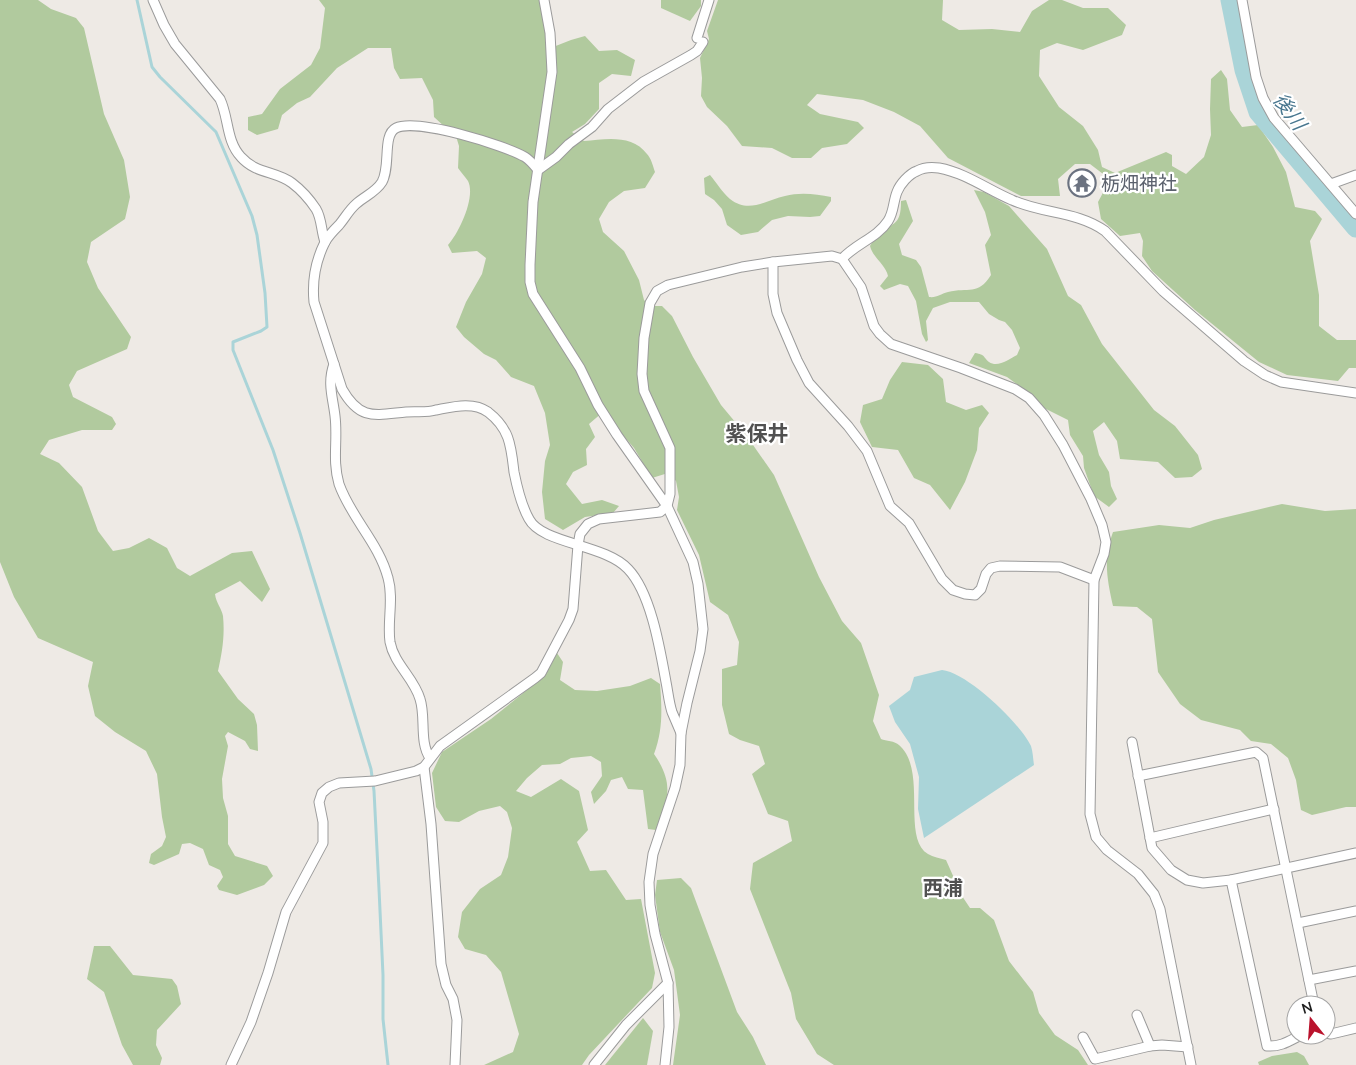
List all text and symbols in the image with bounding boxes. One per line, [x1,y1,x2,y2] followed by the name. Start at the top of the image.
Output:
[1268,87,1313,136] water label: 後川
[1067,168,1097,198] temple icon: 栃畑神社
[1101,171,1177,195] place label: 栃畑神社
[726,420,789,446] district label: 紫保井
[923,875,963,900] district label: 西浦
[1286,995,1336,1045] north arrow
[1300,997,1315,1018] text: N

